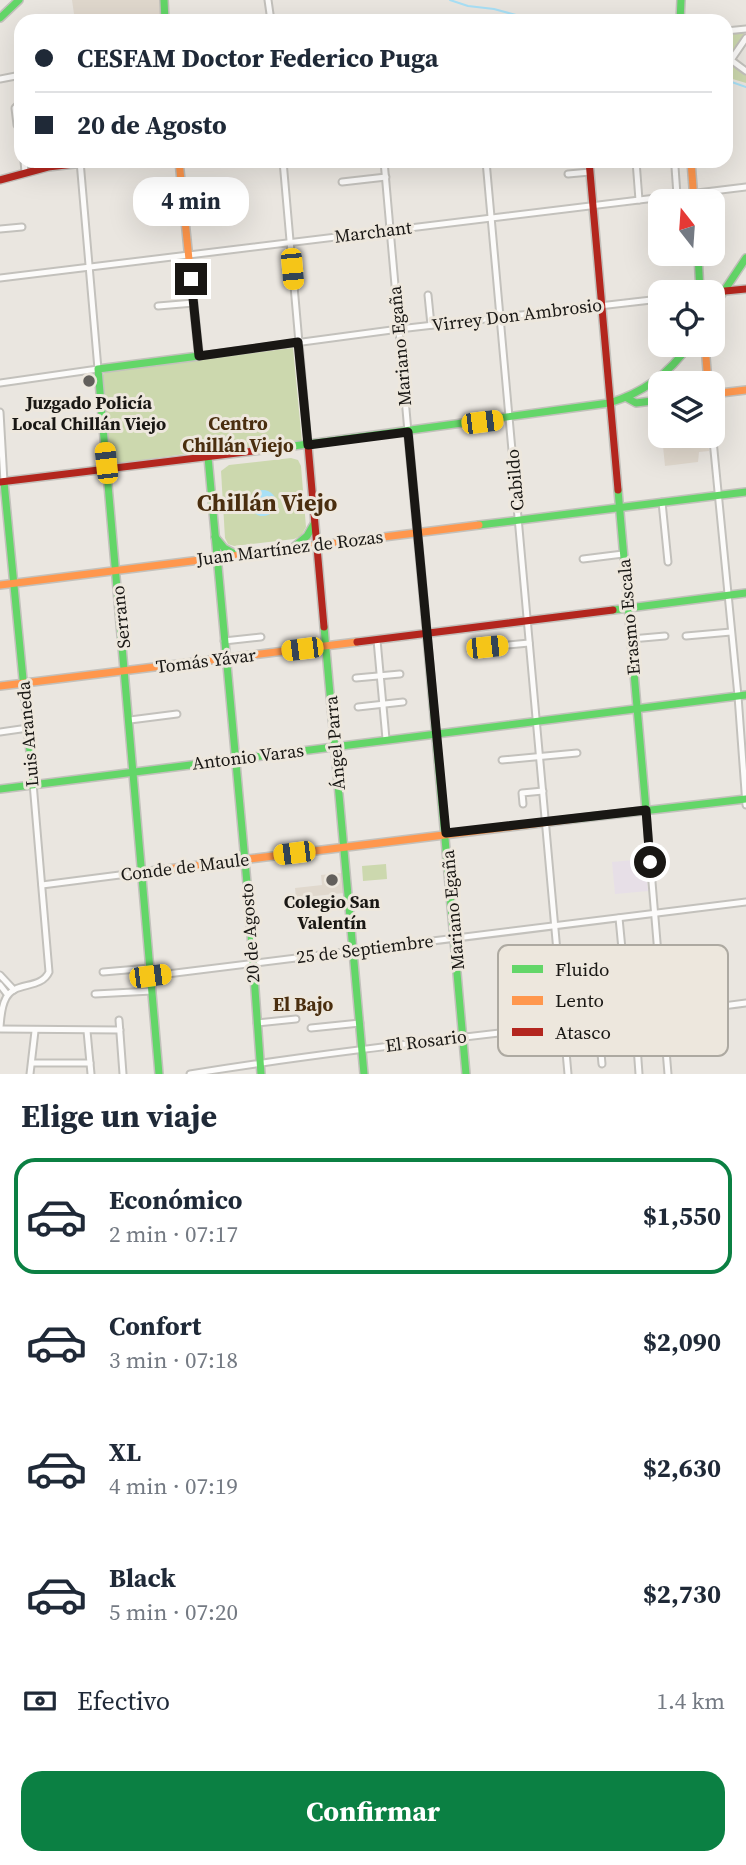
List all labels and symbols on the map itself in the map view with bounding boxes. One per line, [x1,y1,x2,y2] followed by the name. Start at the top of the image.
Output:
[133,177,249,226] callout: 4 min
[648,189,724,266] north arrow
[333,214,413,249] street label: Marchant
[280,247,305,291] car
[175,263,207,295] route end
[382,284,417,407] street label: Mariano Egaña
[430,292,603,337] street label: Virrey Don Ambrosio
[81,373,97,389] marker: Juzgado Policía Local Chillán Viejo
[12,390,166,436] place label: Juzgado Policía Local Chillán Viejo
[460,409,505,435] car
[182,410,294,458] district label: Centro Chillán Viejo
[94,441,119,485] car
[499,448,530,512] street label: Cabildo
[197,486,337,519] district label: Chillán Viejo
[194,524,385,571] street label: Juan Martínez de Rozas
[611,557,646,676] street label: Erasmo Escala
[105,584,136,650] street label: Serrano
[466,634,509,660] car
[280,636,325,662] car
[154,642,258,679] street label: Tomás Yávar
[10,679,45,788] street label: Luis Araneda
[318,694,351,791] street label: Ángel Parra
[191,737,305,776] street label: Antonio Varas
[272,840,317,866] car
[119,846,251,887] street label: Conde de Maule
[634,846,666,878] route start
[435,848,470,971] street label: Mariano Egaña
[324,872,340,888] marker: Colegio San Valentín
[234,882,265,984] street label: 20 de Agosto
[284,889,380,935] place label: Colegio San Valentín
[295,928,435,969] street label: 25 de Septiembre
[498,945,728,1056] legend
[555,956,609,982] text: Fluido
[128,963,173,989] car
[555,987,604,1013] text: Lento
[273,991,334,1017] district label: El Bajo
[555,1019,611,1045] text: Atasco
[384,1023,468,1058] street label: El Rosario

